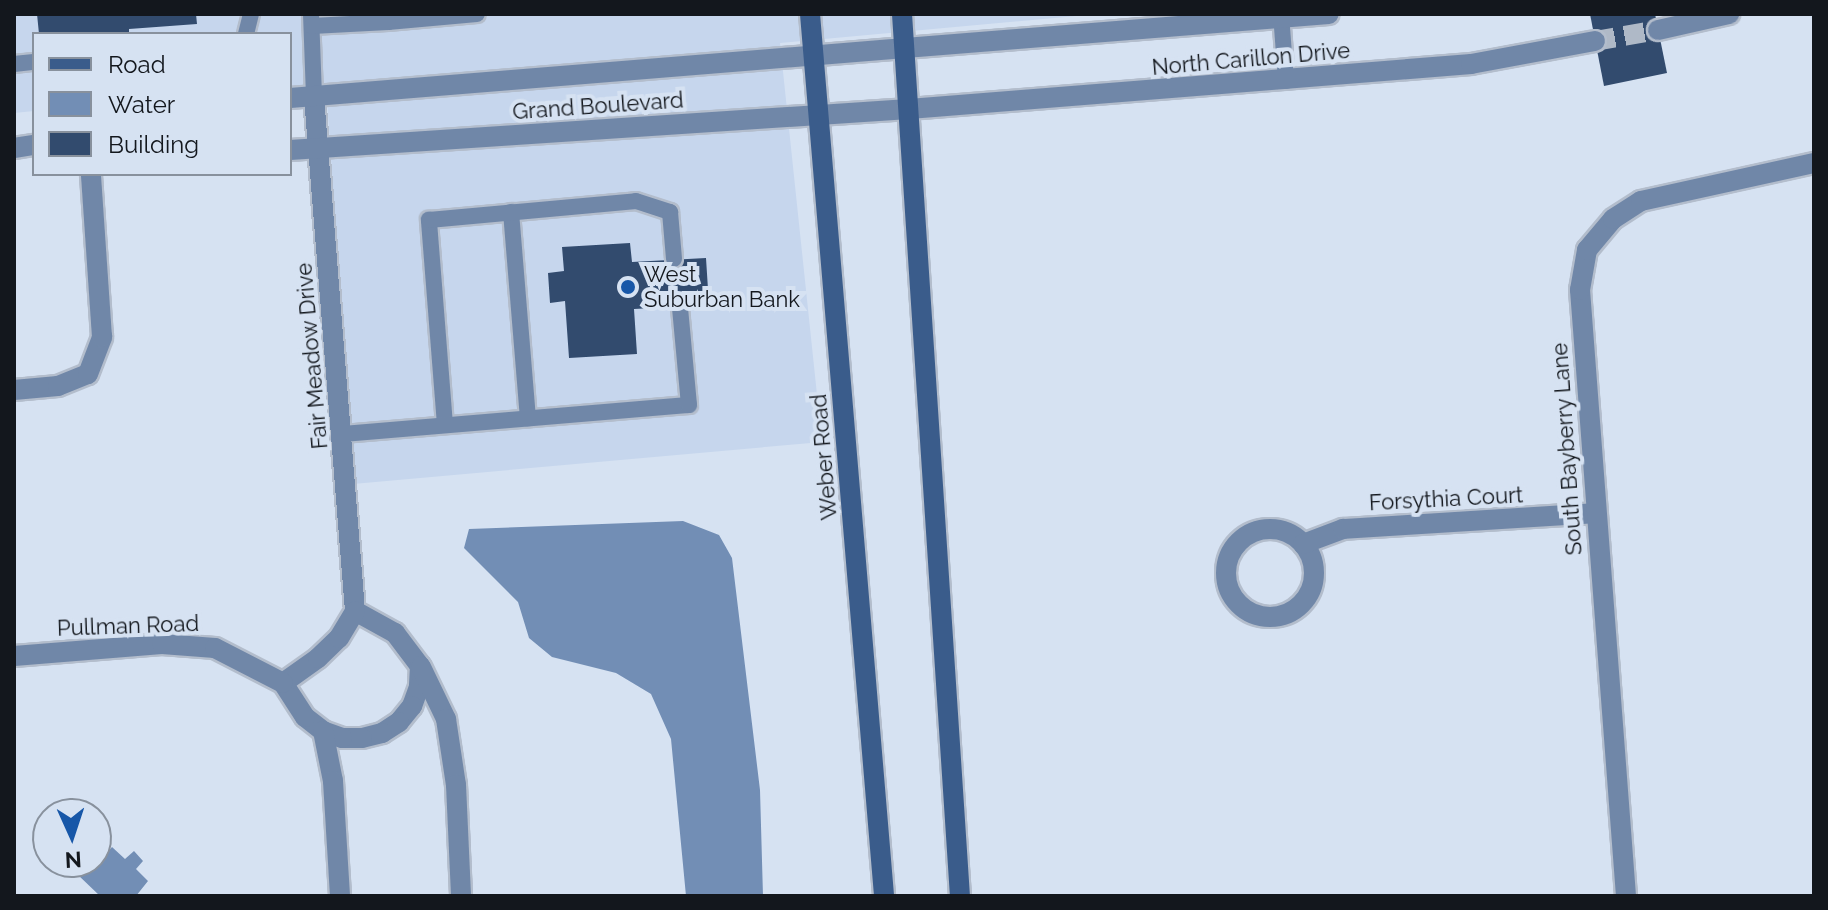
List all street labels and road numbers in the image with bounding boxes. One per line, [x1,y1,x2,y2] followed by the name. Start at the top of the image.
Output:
[1151,37,1351,81] street label: North Carillon Drive
[512,87,684,125] street label: Grand Boulevard
[291,261,333,451] street label: Fair Meadow Drive
[1546,342,1588,556] street label: South Bayberry Lane
[805,393,843,521] street label: Weber Road
[1368,482,1524,516] street label: Forsythia Court
[57,610,199,642] street label: Pullman Road

